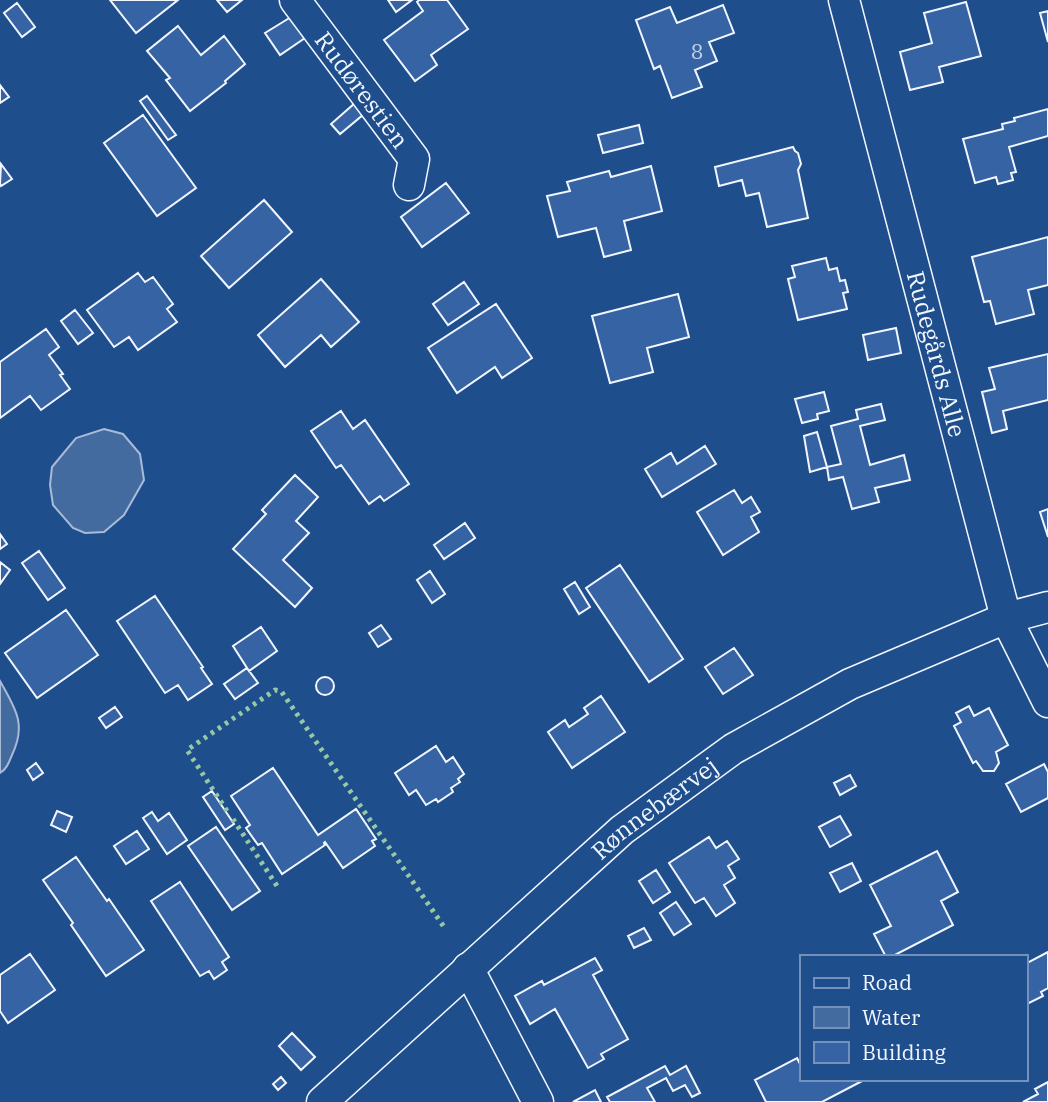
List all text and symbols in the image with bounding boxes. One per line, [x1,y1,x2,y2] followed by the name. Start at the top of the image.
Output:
[308,25,416,155] street label: Rudørestien
[691,37,703,65] house number: 8
[900,268,974,441] street label: Rudegårds Alle
[584,749,724,866] street label: Rønnebærvej
[800,955,1027,1081] legend
[862,968,912,996] text: Road
[862,1003,921,1031] text: Water
[862,1038,947,1066] text: Building

